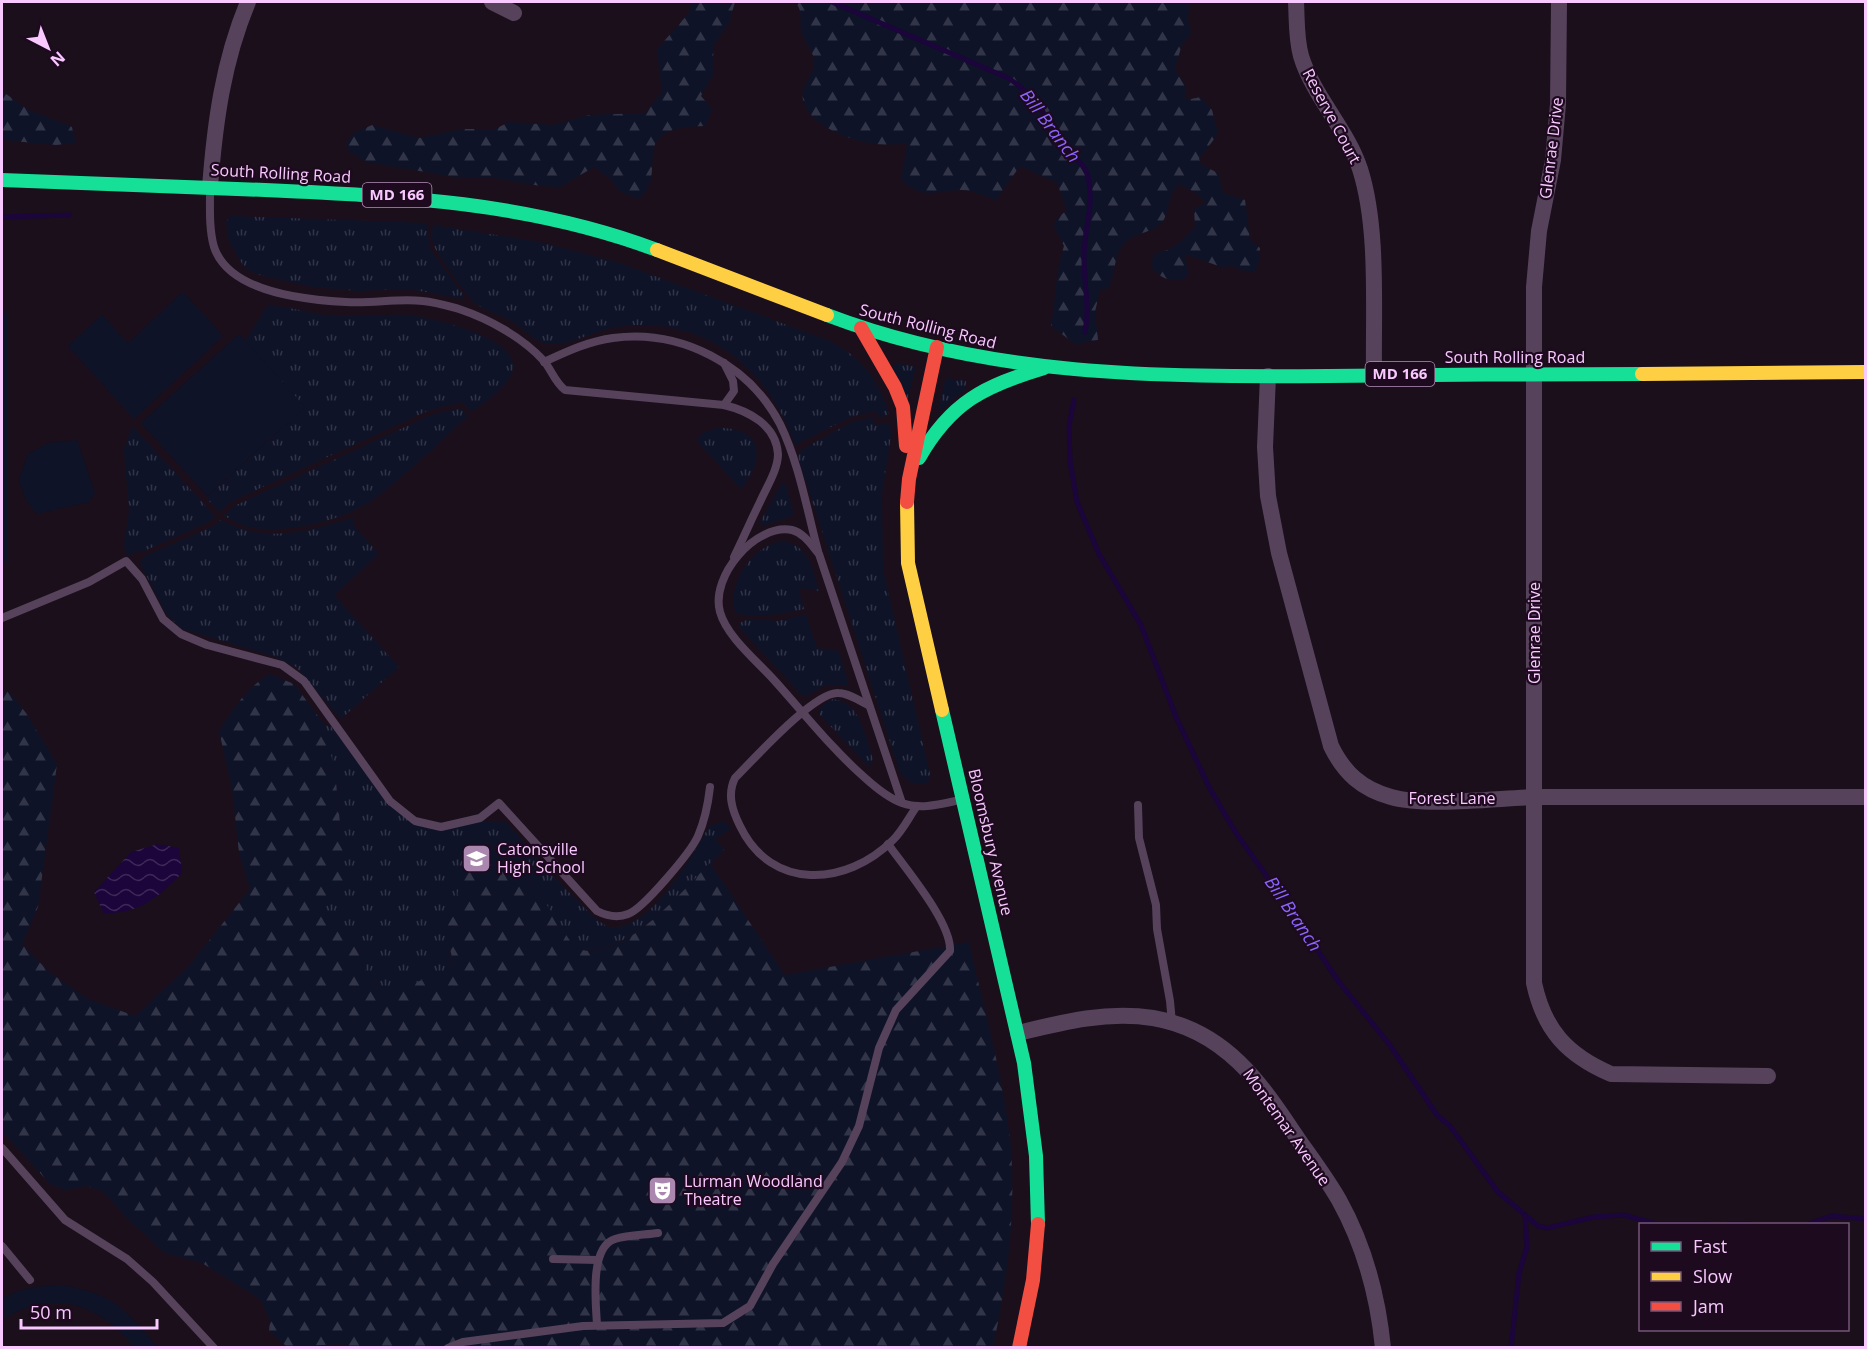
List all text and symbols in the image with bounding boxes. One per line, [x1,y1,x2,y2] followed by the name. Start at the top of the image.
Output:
[18,18,78,78] north arrow
[46,47,70,72] text: N
[1298,65,1366,168] street label: Reserve Court
[1015,84,1086,167] water label: Bill Branch
[1534,96,1568,200] street label: Glenrae Drive
[210,158,352,188] street label: South Rolling Road
[362,183,432,207] road number: MD 166
[857,298,999,354] street label: South Rolling Road
[1445,346,1585,368] street label: South Rolling Road
[1366,362,1434,386] road number: MD 166
[1523,582,1545,684] street label: Glenrae Drive
[963,766,1019,918] street label: Bloomsbury Avenue
[1409,787,1495,809] street label: Forest Lane
[497,838,585,878] place label: Catonsville High School
[460,842,492,874] school or university icon: Catonsville High School
[1260,871,1328,956] water label: Bill Branch
[1238,1064,1336,1190] street label: Montemar Avenue
[684,1170,823,1210] place label: Lurman Woodland Theatre
[647,1174,679,1206] theatre icon: Lurman Woodland Theatre
[1639,1223,1849,1331] legend
[1693,1234,1727,1258] text: Fast
[1693,1264,1732,1288] text: Slow
[21,1292,158,1330] scale bar
[1691,1294,1725,1318] text: Jam
[30,1300,72,1324] text: 50 m

